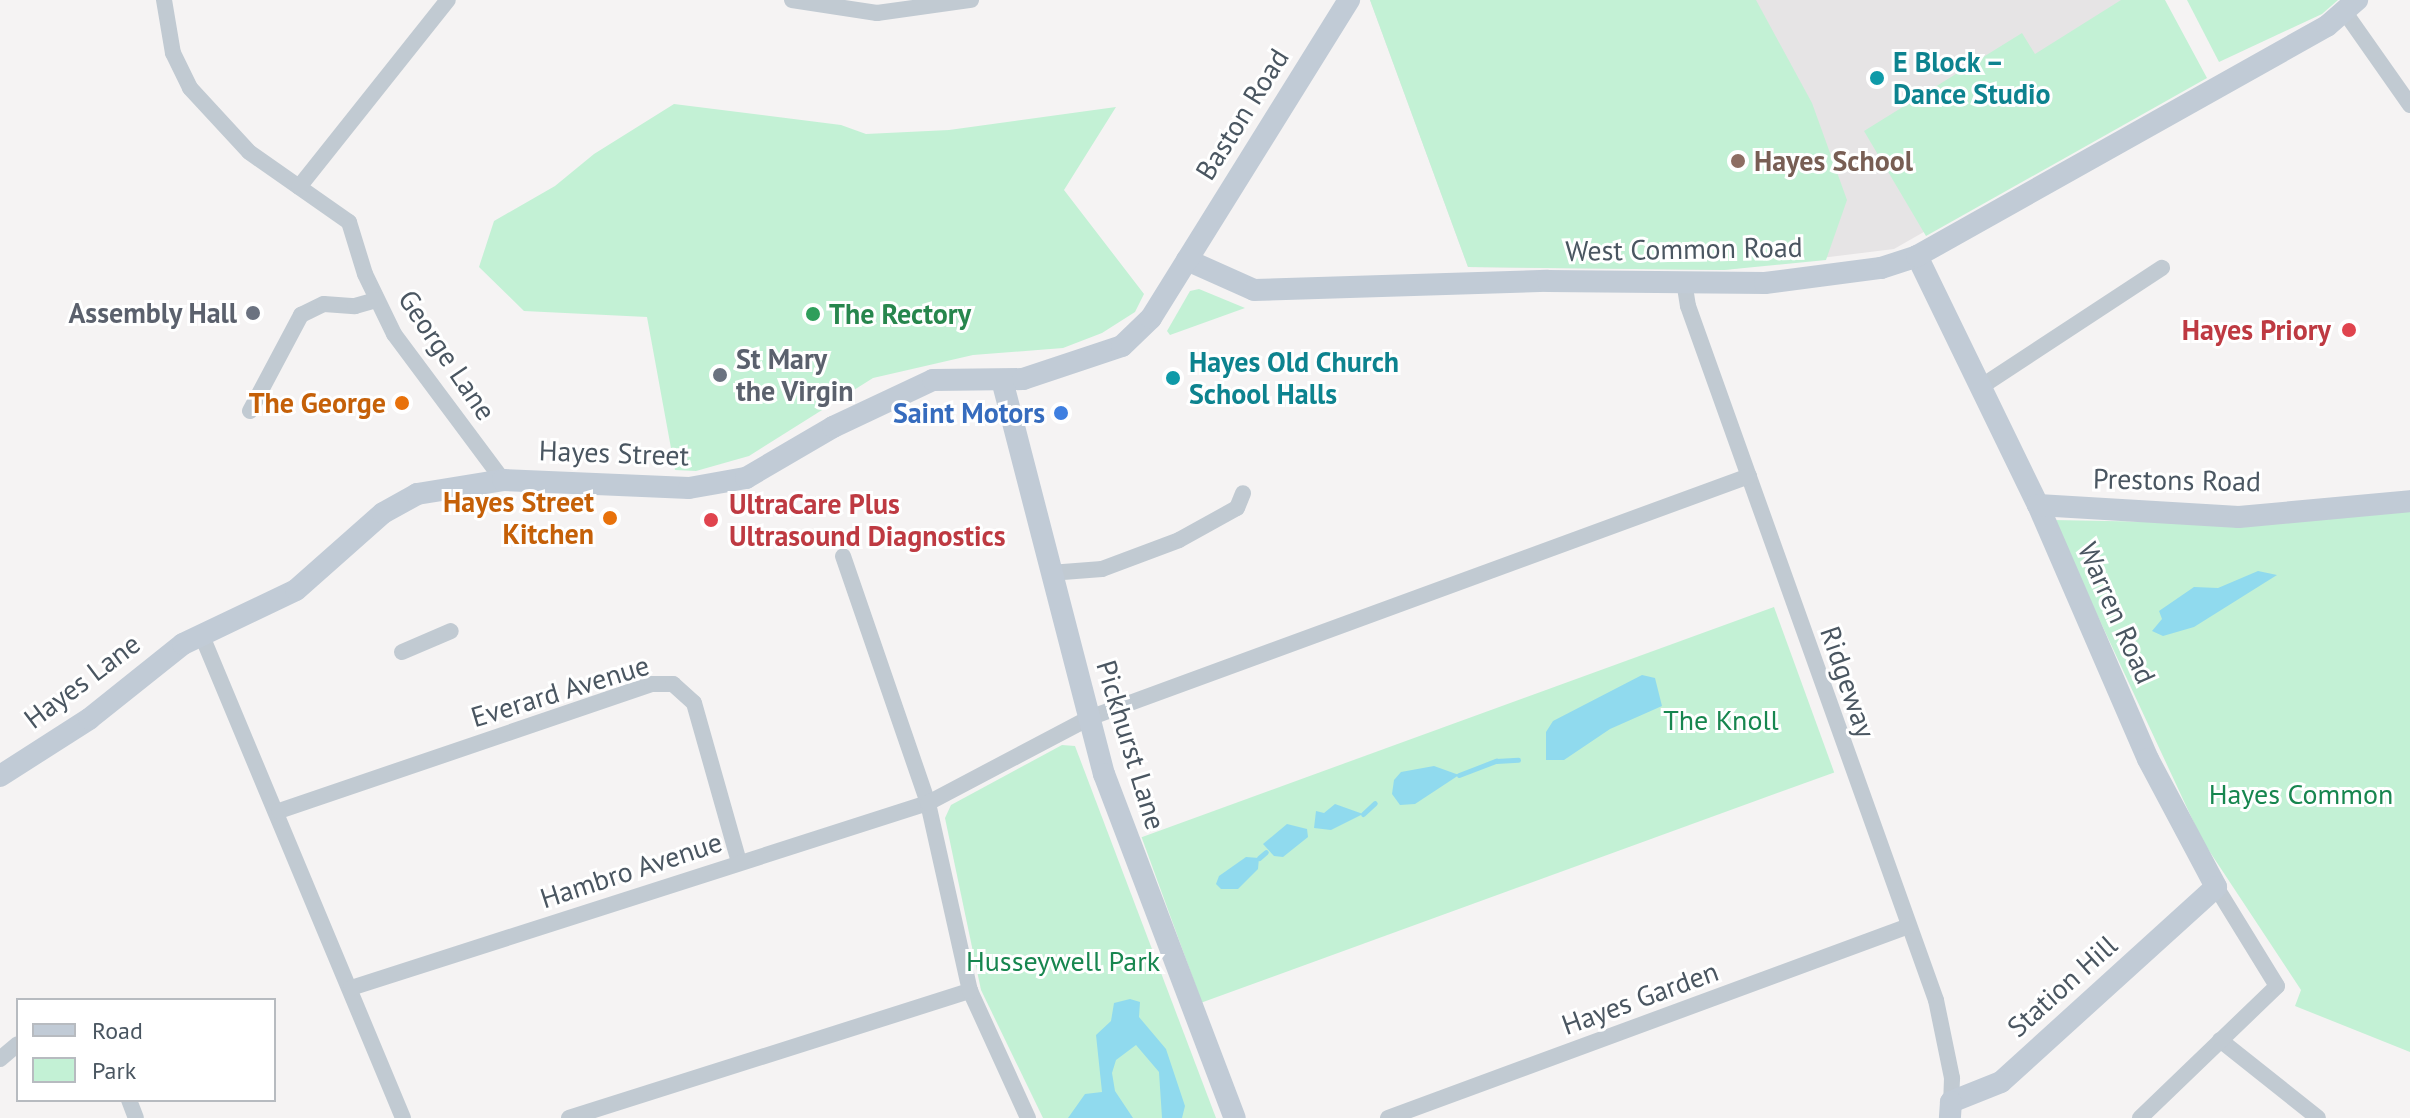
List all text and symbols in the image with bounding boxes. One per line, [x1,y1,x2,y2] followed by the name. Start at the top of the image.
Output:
[1188,42,1296,186] street label: Baston Road
[1893,45,2051,111] place label: E Block – Dance Studio
[1868,69,1886,87] marker: E Block – Dance Studio
[1754,144,1913,178] place label: Hayes School
[1729,152,1747,170] marker: Hayes School
[1565,230,1803,268] street label: West Common Road
[391,284,503,426] street label: George Lane
[67,296,237,330] place label: Assembly Hall
[829,297,971,331] place label: The Rectory
[244,304,262,322] marker: Assembly Hall
[804,305,822,323] marker: The Rectory
[2182,313,2331,347] place label: Hayes Priory
[2338,319,2360,341] marker: Hayes Priory
[736,342,854,408] place label: St Mary the Virgin
[1189,345,1400,411] place label: Hayes Old Church School Halls
[711,366,729,384] marker: St Mary the Virgin
[1164,369,1182,387] marker: Hayes Old Church School Halls
[248,386,386,420] place label: The George
[393,394,411,412] marker: The George
[893,396,1045,430] place label: Saint Motors
[1052,404,1070,422] marker: Saint Motors
[538,434,690,472] street label: Hayes Street
[2093,462,2261,498] street label: Prestons Road
[443,485,594,551] place label: Hayes Street Kitchen
[729,487,1006,553] place label: UltraCare Plus Ultrasound Diagnostics
[601,509,619,527] marker: Hayes Street Kitchen
[700,509,722,531] marker: UltraCare Plus Ultrasound Diagnostics
[2071,537,2163,689] street label: Warren Road
[1813,622,1883,742] street label: Ridgeway
[17,627,147,735] street label: Hayes Lane
[466,648,654,734] street label: Everard Avenue
[1089,656,1173,834] street label: Pickhurst Lane
[1663,703,1779,737] park label: The Knoll
[2209,777,2393,811] park label: Hayes Common
[535,825,727,915] street label: Hambro Avenue
[2000,928,2124,1044] street label: Station Hill
[966,944,1160,978] park label: Husseywell Park
[1557,954,1723,1042] street label: Hayes Garden
[16,998,276,1102] legend
[92,1015,143,1046] text: Road
[92,1055,136,1086] text: Park

